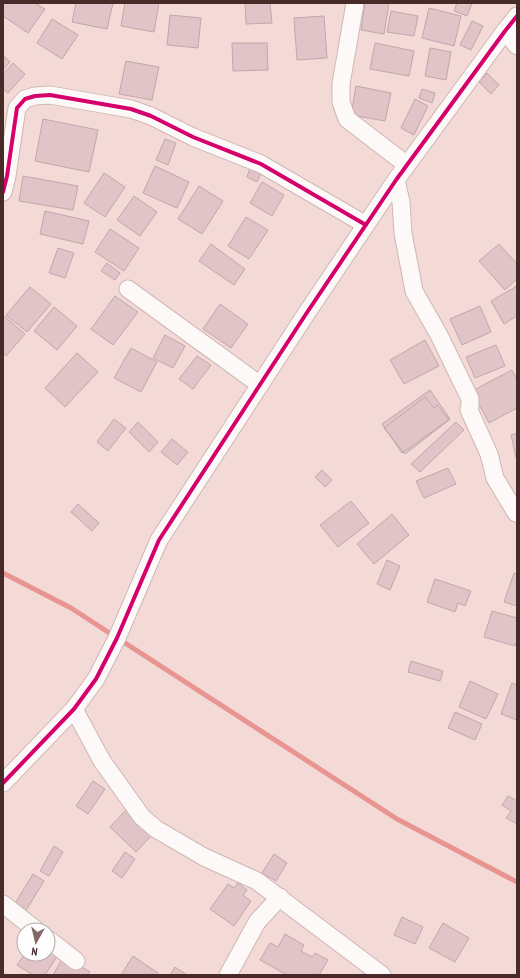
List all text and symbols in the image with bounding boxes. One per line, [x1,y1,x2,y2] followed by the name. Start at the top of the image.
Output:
[16,922,56,962] north arrow
[31,945,39,959] text: N

